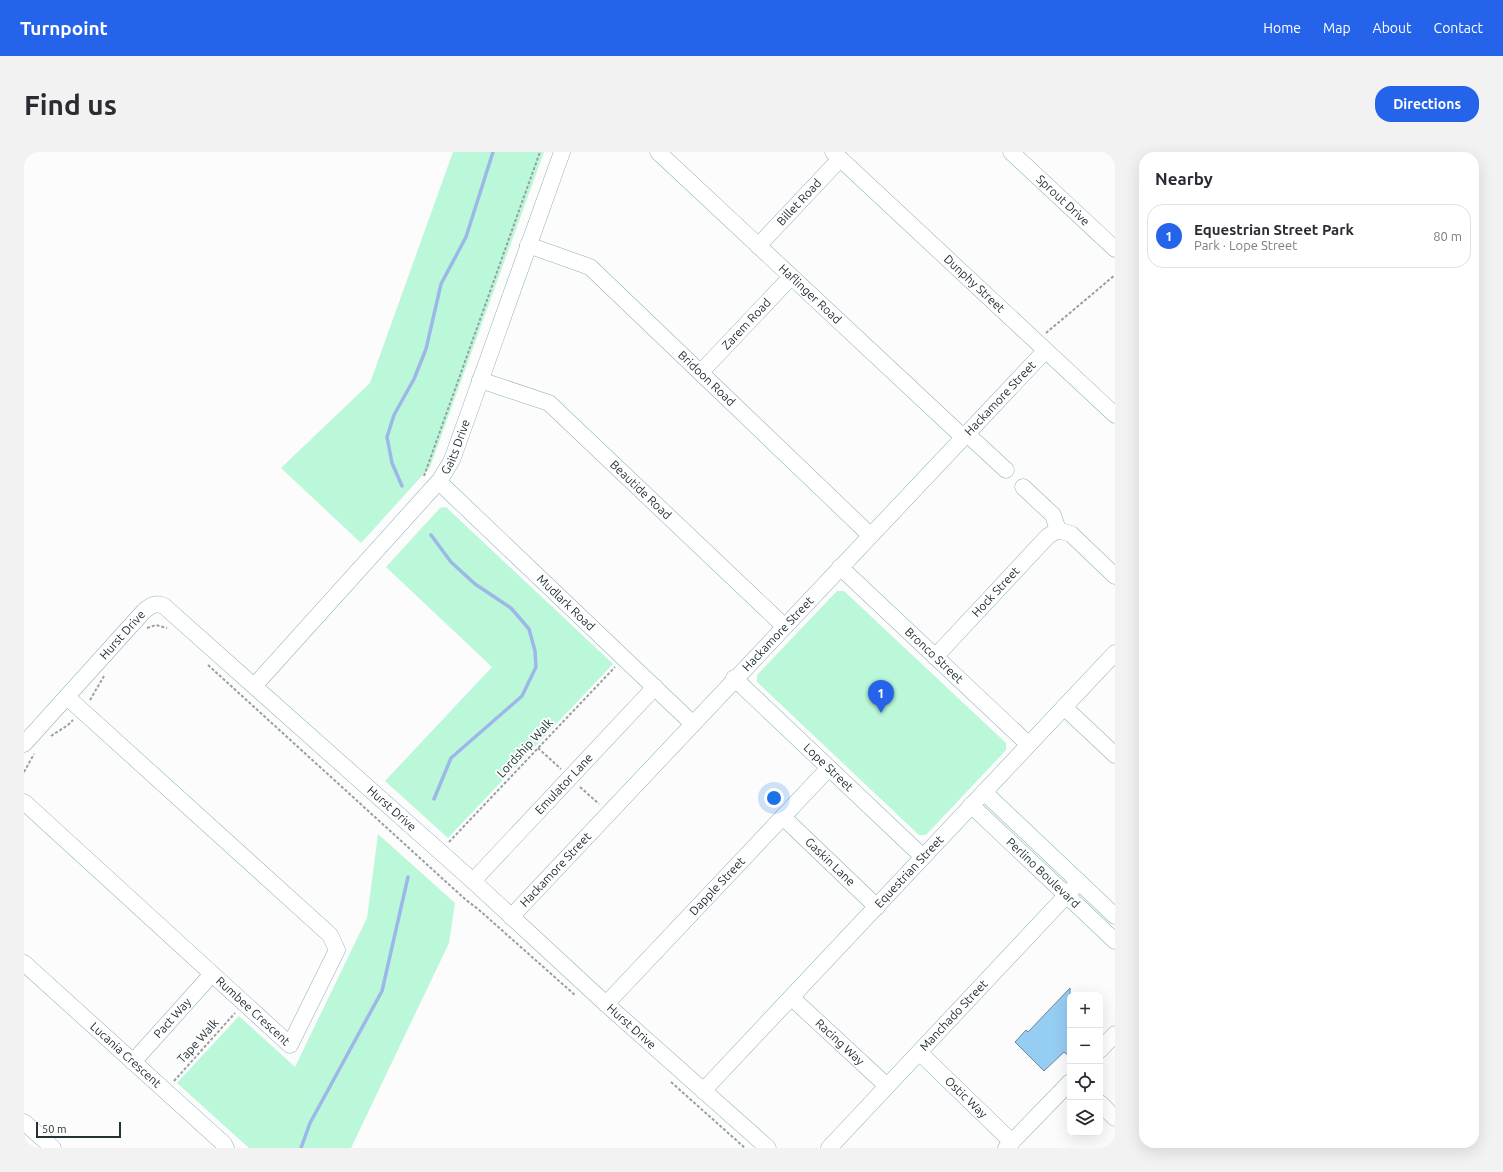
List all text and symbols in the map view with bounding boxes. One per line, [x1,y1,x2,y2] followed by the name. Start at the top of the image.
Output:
[20,17,108,39] text: Turnpoint
[1263,20,1301,36] text: Home
[1323,20,1351,36] text: Map
[1373,20,1412,36] text: About
[1434,20,1483,36] text: Contact
[1375,86,1479,122] button: Directions
[24,89,117,120] text: Find us
[1155,169,1213,188] text: Nearby
[1034,172,1092,228] street label: Sprout Drive
[774,176,824,228] street label: Billet Road
[1194,221,1354,238] text: Equestrian Street Park
[1165,229,1173,243] text: 1
[1433,229,1462,243] text: 80 m
[1194,238,1297,252] text: Park · Lope Street
[942,252,1008,315] street label: Dunphy Street
[776,261,844,326] street label: Haflinger Road
[719,296,773,352] street label: Zarem Road
[676,348,738,408] street label: Bridoon Road
[962,358,1038,438] street label: Hackamore Street
[438,418,472,476] street label: Gaits Drive
[608,458,674,521] street label: Beautide Road
[969,564,1022,619] street label: Hock Street
[535,572,598,633] street label: Mudlark Road
[740,594,816,674] street label: Hackamore Street
[97,608,147,661] street label: Hurst Drive
[903,625,966,686] street label: Bronco Street
[868,680,894,713] pin: 1
[494,716,555,780] street label: Lordship Walk
[801,741,856,794] street label: Lope Street
[532,751,595,817] street label: Emulator Lane
[365,783,419,833] street label: Hurst Drive
[764,788,784,808] your location
[517,829,594,909] street label: Hackamore Street
[872,833,946,910] street label: Equestrian Street
[803,835,858,888] street label: Gaskin Lane
[1004,835,1083,910] street label: Perlino Boulevard
[686,854,747,918] street label: Dapple Street
[214,974,293,1048] street label: Rumbee Crescent
[917,977,990,1053] street label: Manchado Street
[1067,992,1103,1136] map controls
[1067,992,1103,1028] button: +
[151,995,193,1040] street label: Pact Way
[605,1001,659,1051] street label: Hurst Drive
[174,1016,221,1065] street label: Tape Walk
[813,1016,867,1068] street label: Racing Way
[88,1019,164,1090] street label: Lucania Crescent
[1067,1028,1103,1064] button: −
[1067,1064,1103,1100] button: locate
[943,1074,990,1120] street label: Ostic Way
[1067,1100,1103,1136] button: layers
[36,1120,121,1139] scale bar
[42,1123,66,1135] text: 50 m

